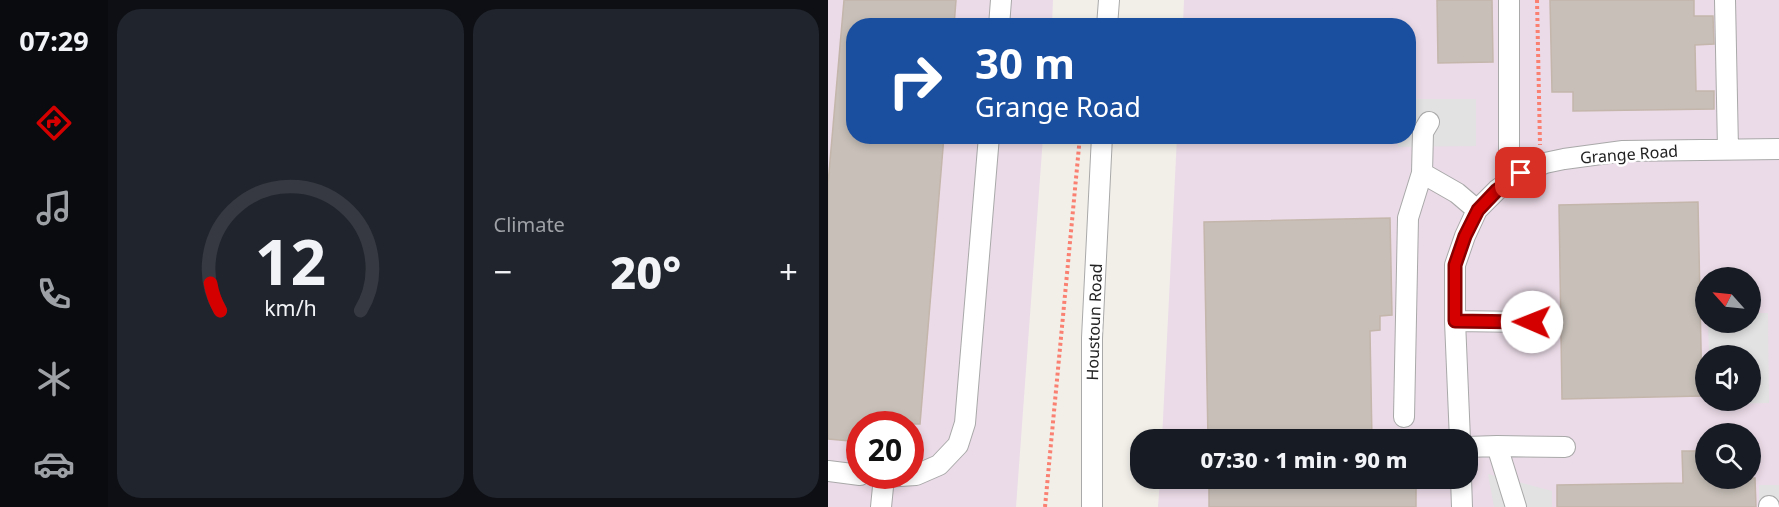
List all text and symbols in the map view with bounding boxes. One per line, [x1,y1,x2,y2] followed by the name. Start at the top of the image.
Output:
[19,22,89,59] text: 07:29
[975,34,1075,91] text: 30 m
[876,42,954,120] icon: right
[975,88,1141,125] text: Grange Road
[33,102,75,144] icon: directions
[1579,140,1679,168] street label: Grange Road
[1495,147,1546,198] pin
[1504,156,1537,189] icon: arrive
[33,187,75,229] icon: music
[494,211,565,238] text: Climate
[255,218,326,303] text: 12
[610,241,681,302] text: 20°
[494,249,512,294] text: −
[779,249,798,294] text: +
[1081,263,1107,381] street label: Houstoun Road
[1695,267,1761,333] north arrow
[1695,267,1761,489] map controls
[33,273,75,315] icon: phone
[1500,290,1564,354] position arrow
[264,293,317,322] text: km/h
[1695,345,1761,411] button: sound
[33,358,75,400] icon: climate
[846,411,924,489] speed limit sign: 20
[1695,423,1761,489] button: search
[33,443,75,485] icon: car
[1201,444,1407,474] text: 07:30 · 1 min · 90 m

